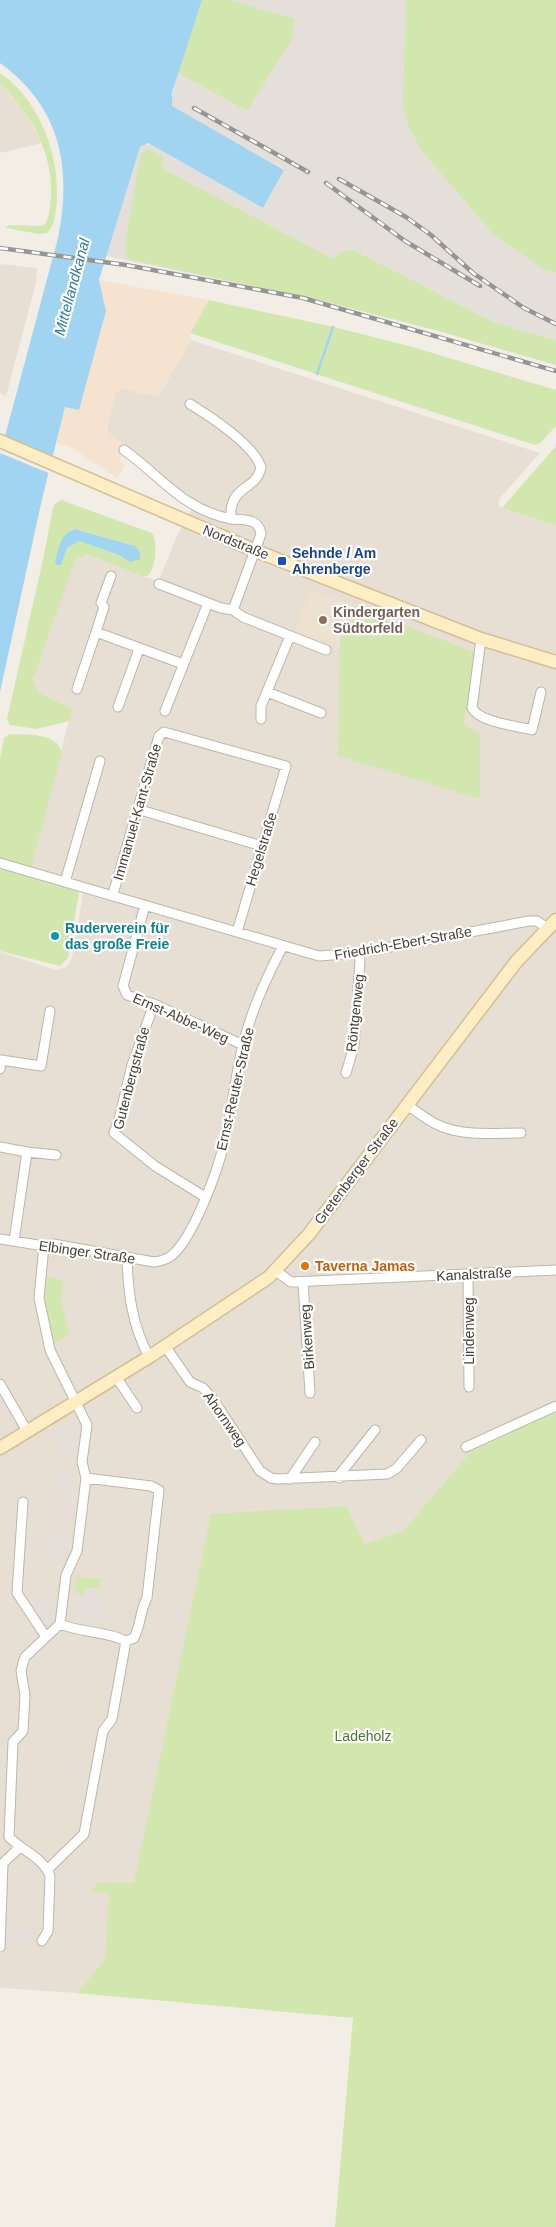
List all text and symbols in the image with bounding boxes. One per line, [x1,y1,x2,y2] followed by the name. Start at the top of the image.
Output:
[50,236,93,337] water label: Mittellandkanal
[201,521,272,563] street label: Nordstraße
[292,545,376,577] place label: Sehnde / Am Ahrenberge
[276,555,288,567] marker: Sehnde / Am Ahrenberge
[333,604,420,636] place label: Kindergarten Südtorfeld
[317,614,329,626] marker: Kindergarten Südtorfeld
[110,742,164,882] street label: Immanuel-Kant-Straße
[242,810,280,888] street label: Hegelstraße
[65,920,170,952] place label: Ruderverein für das große Freie
[333,923,473,963] street label: Friedrich-Ebert-Straße
[49,930,61,942] marker: Ruderverein für das große Freie
[343,973,367,1053] street label: Röntgenweg
[131,990,231,1046] street label: Ernst-Abbe-Weg
[110,1025,152,1131] street label: Gutenbergstraße
[213,1026,257,1152] street label: Ernst-Reuter-Straße
[311,1114,401,1227] street label: Gretenberger Straße
[38,1237,136,1267] street label: Elbinger Straße
[315,1258,415,1274] place label: Taverna Jamas
[299,1260,311,1272] marker: Taverna Jamas
[436,1264,512,1284] street label: Kanalstraße
[461,1297,477,1365] street label: Lindenweg
[297,1304,317,1370] street label: Birkenweg
[200,1389,250,1449] street label: Ahornweg
[335,1728,391,1744] park label: Ladeholz

